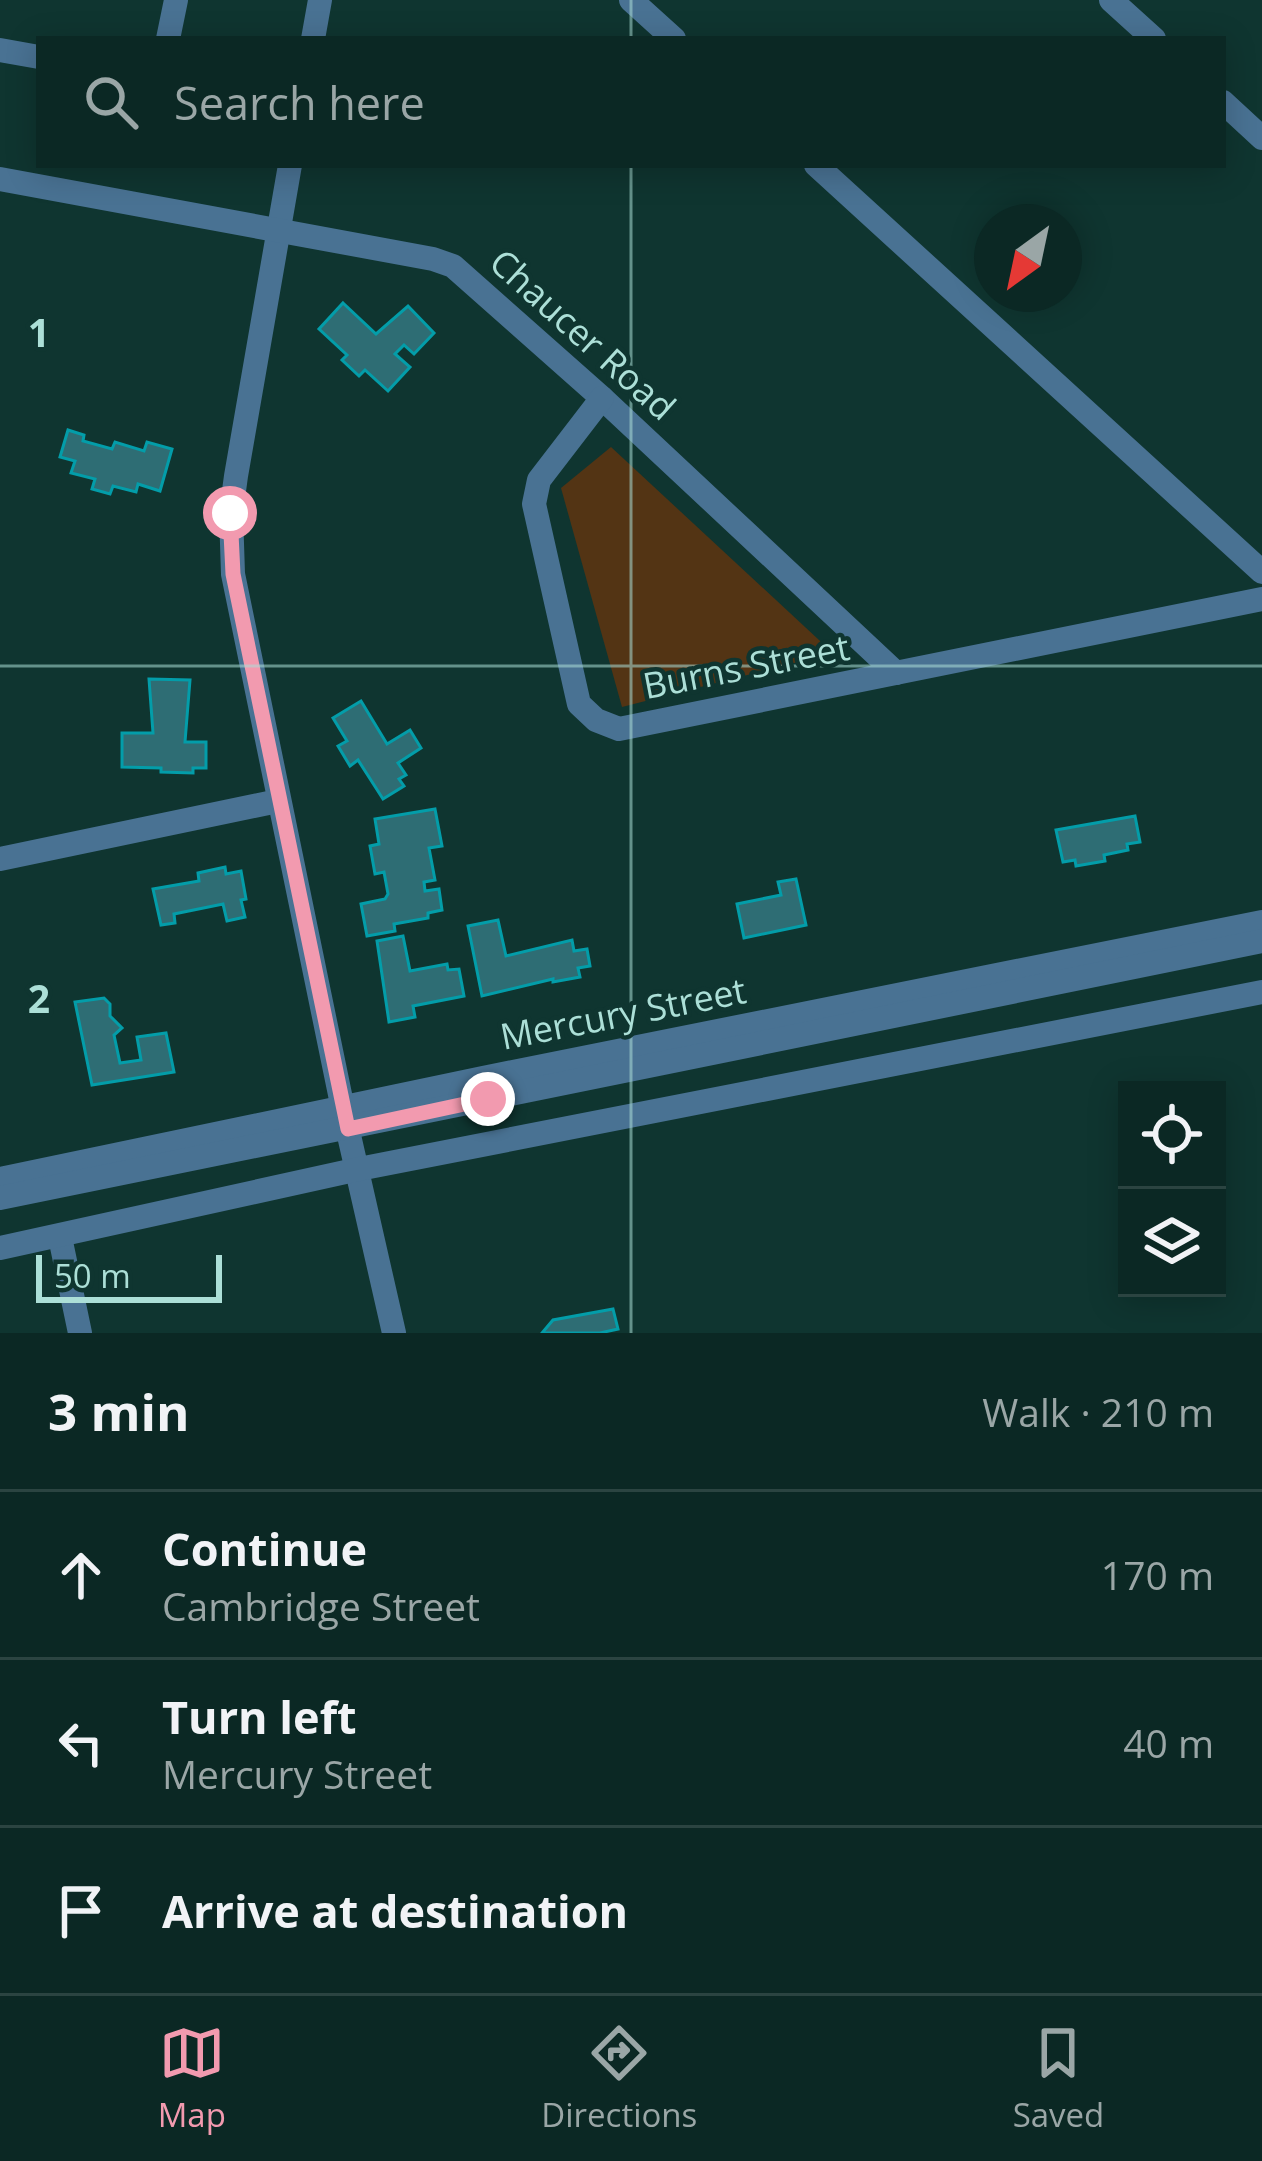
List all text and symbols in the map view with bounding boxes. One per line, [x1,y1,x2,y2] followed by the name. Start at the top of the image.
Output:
[36,36,1226,168] search box
[78,69,144,135] icon: search
[174,72,425,133] text: Search here
[974,204,1082,312] north arrow
[480,237,686,431] street label: Chaucer Road
[28,305,50,358] text: 1
[203,486,257,540] route start
[639,622,853,710] street label: Burns Street
[496,965,750,1061] street label: Mercury Street
[28,971,50,1024] text: 2
[461,1072,515,1126] route end
[1118,1081,1226,1297] map controls
[1118,1081,1226,1189] button: locate
[1118,1189,1226,1297] button: layers
[36,1249,222,1302] scale bar
[54,1253,131,1298] text: 50 m
[48,1376,190,1446] text: 3 min
[982,1385,1214,1438] text: Walk · 210 m
[162,1518,367,1579] text: Continue
[48,1542,114,1608] icon: ahead
[1101,1548,1214,1601] text: 170 m
[162,1579,480,1632] text: Cambridge Street
[162,1686,357,1747] text: Turn left
[48,1710,114,1776] icon: left
[1123,1716,1214,1769] text: 40 m
[162,1747,432,1800] text: Mercury Street
[48,1878,114,1944] icon: arrive
[162,1880,628,1941] text: Arrive at destination
[158,2020,226,2137] tab: Map
[541,2020,697,2137] tab: Directions
[1013,2020,1104,2137] tab: Saved

